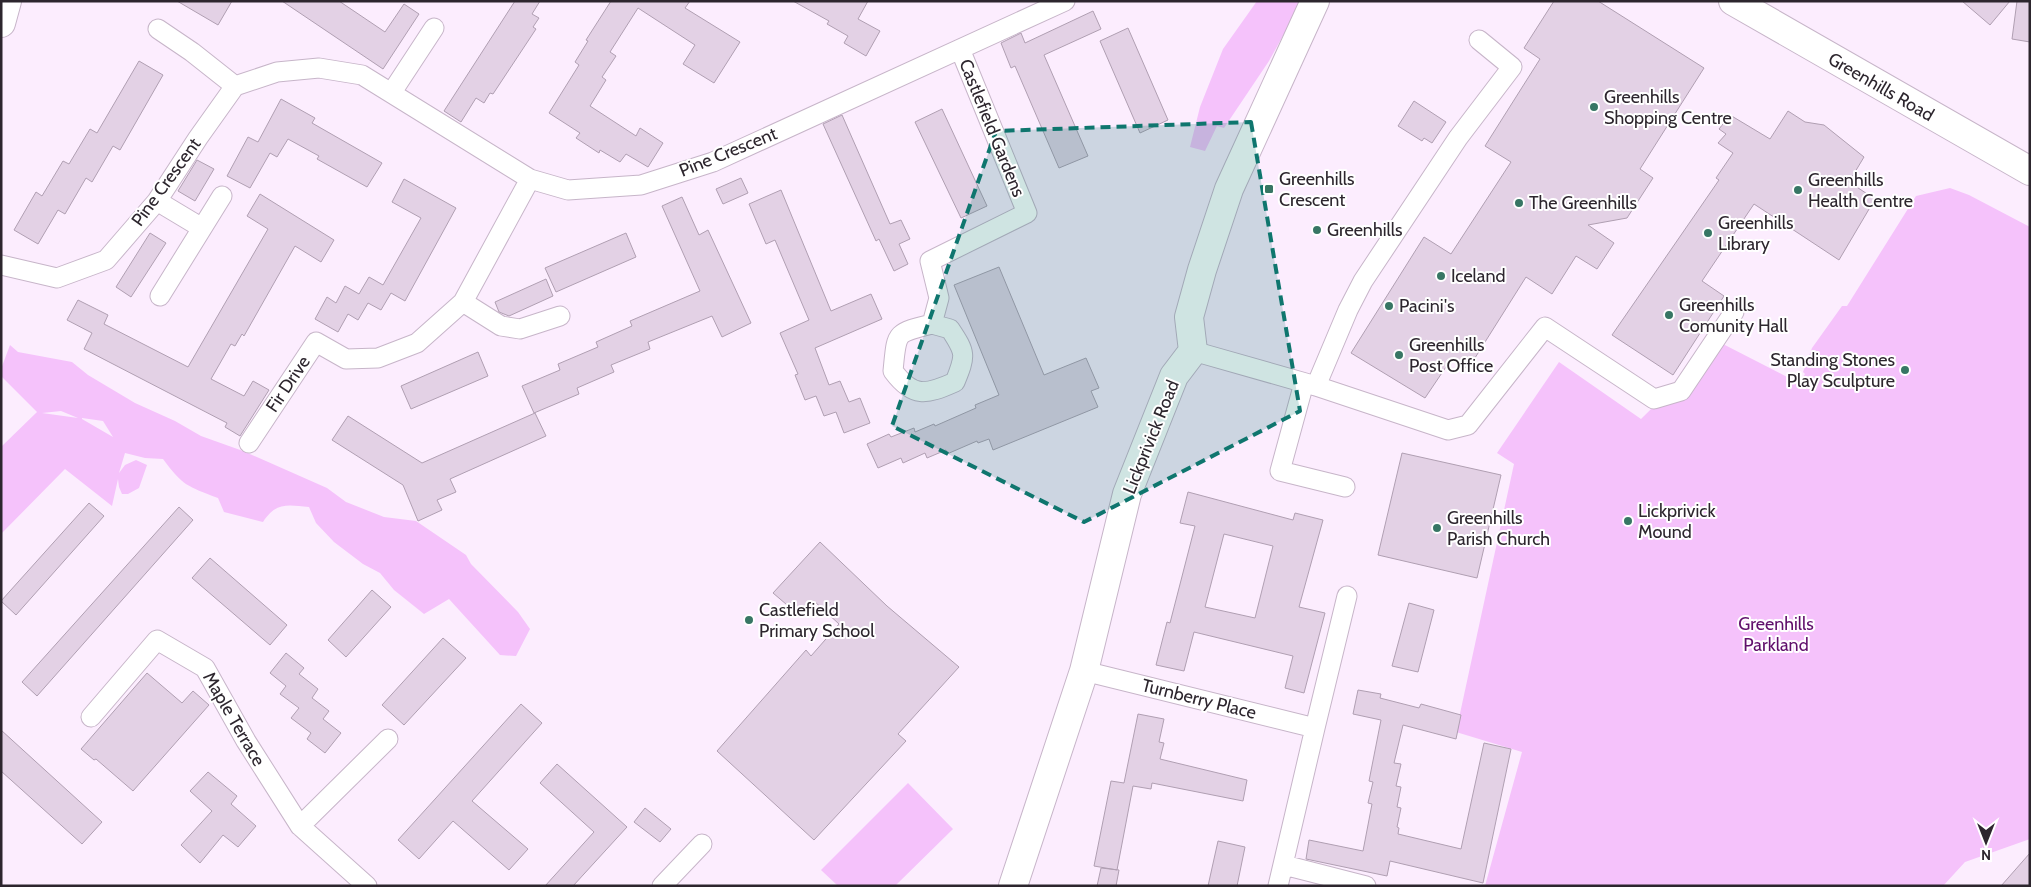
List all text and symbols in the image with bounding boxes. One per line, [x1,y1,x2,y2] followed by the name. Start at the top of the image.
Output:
[1824,48,1938,126] street label: Greenhills Road
[954,56,1030,200] street label: Castlefield Gardens
[1604,86,1732,129] place label: Greenhills Shopping Centre
[1588,101,1600,113] marker: Greenhills Shopping Centre
[676,122,780,182] street label: Pine Crescent
[127,134,205,230] street label: Pine Crescent
[1279,168,1354,211] place label: Greenhills Crescent
[1808,169,1913,212] place label: Greenhills Health Centre
[1263,183,1275,195] marker: Greenhills Crescent
[1792,184,1804,196] marker: Greenhills Health Centre
[1529,192,1637,214] place label: The Greenhills
[1513,197,1525,209] marker: The Greenhills
[1718,212,1793,255] place label: Greenhills Library
[1327,219,1402,241] place label: Greenhills
[1311,224,1323,236] marker: Greenhills
[1702,227,1714,239] marker: Greenhills Library
[1451,265,1506,287] place label: Iceland
[1435,270,1447,282] marker: Iceland
[1679,294,1788,337] place label: Greenhills Comunity Hall
[1399,295,1454,317] place label: Pacini's
[1383,300,1395,312] marker: Pacini's
[1663,309,1675,321] marker: Greenhills Comunity Hall
[1409,334,1493,377] place label: Greenhills Post Office
[1393,349,1405,361] marker: Greenhills Post Office
[1770,349,1895,392] place label: Standing Stones Play Sculpture
[261,352,315,416] street label: Fir Drive
[1899,364,1911,376] marker: Standing Stones Play Sculpture
[1118,377,1184,497] street label: Lickprivick Road
[1638,500,1716,543] place label: Lickprivick Mound
[1447,507,1550,550] place label: Greenhills Parish Church
[1622,515,1634,527] marker: Lickprivick Mound
[1431,522,1443,534] marker: Greenhills Parish Church
[759,599,875,642] place label: Castlefield Primary School
[1738,613,1814,656] park label: Greenhills Parkland
[743,614,755,626] marker: Castlefield Primary School
[198,668,270,770] street label: Maple Terrace
[1139,674,1259,724] street label: Turnberry Place
[1961,817,2011,867] north arrow
[1981,846,1991,864] text: N

